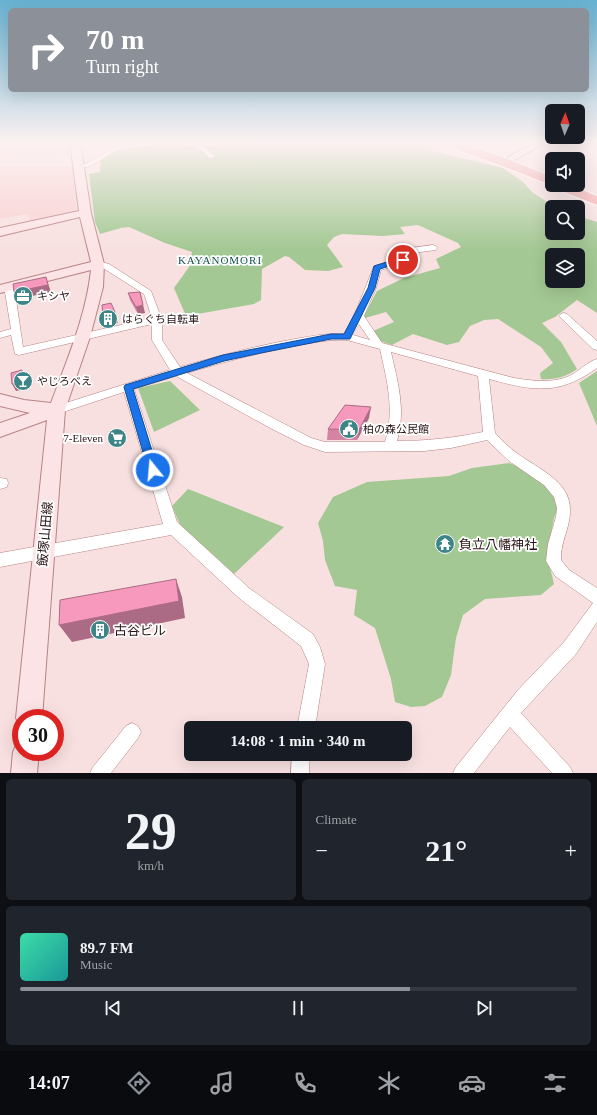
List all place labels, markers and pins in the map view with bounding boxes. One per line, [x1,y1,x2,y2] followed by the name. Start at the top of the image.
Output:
[386,243,420,277] pin
[12,285,34,307] office icon: キシヤ
[37,290,70,302] place label: キシヤ
[97,308,119,330] building icon: はらぐち自転車
[122,313,199,325] place label: はらぐち自転車
[12,370,34,392] bar icon: やじろべえ
[37,375,92,387] place label: やじろべえ
[338,418,360,440] public building icon: 柏の森公民館
[363,423,429,435] place label: 柏の森公民館
[106,427,128,449] supermarket icon: 7-Eleven
[63,432,104,444] place label: 7-Eleven
[434,533,456,555] temple icon: 負立八幡神社
[459,537,537,552] place label: 負立八幡神社
[89,619,111,641] building icon: 古谷ビル
[114,623,166,638] place label: 古谷ビル

